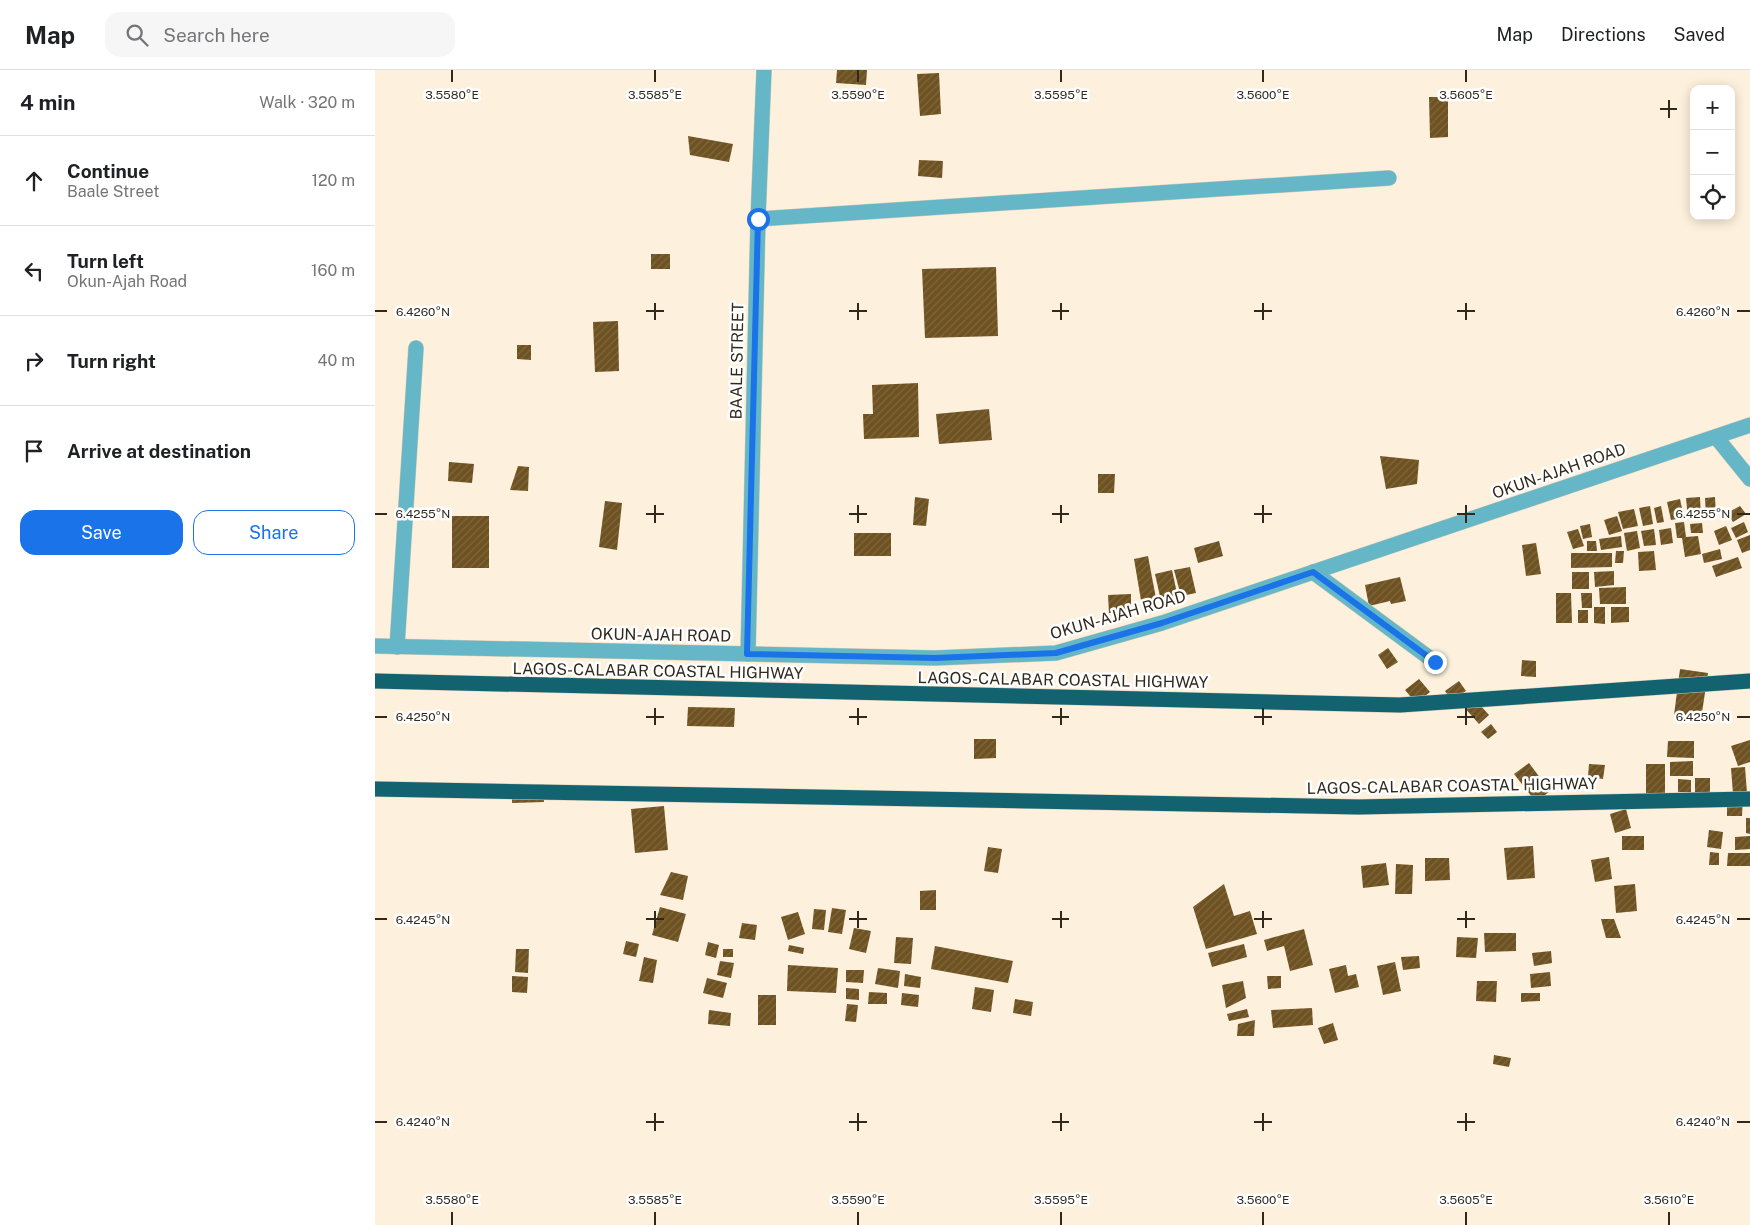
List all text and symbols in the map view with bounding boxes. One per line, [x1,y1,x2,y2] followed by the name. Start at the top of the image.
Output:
[105,12,455,57] search box
[25,21,75,49] text: Map
[123,21,151,49] icon: search
[163,24,270,46] text: Search here
[1496,24,1533,45] text: Map
[1561,24,1646,45] text: Directions
[1674,24,1725,45] text: Saved
[1690,85,1735,220] map controls
[1690,85,1735,130] button: +
[425,88,479,102] text: 3.5580°E
[628,88,682,102] text: 3.5585°E
[831,88,885,102] text: 3.5590°E
[1034,88,1088,102] text: 3.5595°E
[1237,88,1289,102] text: 3.5600°E
[1439,88,1493,102] text: 3.5605°E
[20,90,75,115] text: 4 min
[259,93,355,112] text: Walk · 320 m
[1690,130,1735,175] button: −
[67,160,149,182] text: Continue
[20,167,48,195] icon: ahead
[311,171,355,190] text: 120 m
[1690,175,1735,220] button: locate
[67,182,159,201] text: Baale Street
[747,208,770,231] route start
[67,250,144,272] text: Turn left
[20,257,48,285] icon: left
[311,261,355,280] text: 160 m
[67,272,187,291] text: Okun-Ajah Road
[726,302,748,420] street label: BAALE STREET
[396,305,450,319] text: 6.4260°N
[1676,305,1730,319] text: 6.4260°N
[20,347,48,375] icon: right
[67,350,156,372] text: Turn right
[317,351,355,370] text: 40 m
[20,437,48,465] icon: arrive
[1490,439,1628,503] street label: OKUN-AJAH ROAD
[67,440,251,462] text: Arrive at destination
[396,507,450,521] text: 6.4255°N
[1676,507,1730,521] text: 6.4255°N
[20,510,183,555] button: Save
[193,510,355,555] button: Share
[1048,587,1188,643] street label: OKUN-AJAH ROAD
[591,624,731,646] street label: OKUN-AJAH ROAD
[1424,651,1447,674] route end
[513,659,804,683] street label: LAGOS-CALABAR COASTAL HIGHWAY
[918,668,1209,692] street label: LAGOS-CALABAR COASTAL HIGHWAY
[396,710,450,724] text: 6.4250°N
[1676,710,1730,724] text: 6.4250°N
[1307,774,1598,798] street label: LAGOS-CALABAR COASTAL HIGHWAY
[396,913,450,927] text: 6.4245°N
[1676,913,1730,927] text: 6.4245°N
[396,1115,450,1129] text: 6.4240°N
[1676,1115,1730,1129] text: 6.4240°N
[425,1193,479,1207] text: 3.5580°E
[628,1193,682,1207] text: 3.5585°E
[831,1193,885,1207] text: 3.5590°E
[1034,1193,1088,1207] text: 3.5595°E
[1237,1193,1289,1207] text: 3.5600°E
[1439,1193,1493,1207] text: 3.5605°E
[1644,1193,1694,1207] text: 3.5610°E

